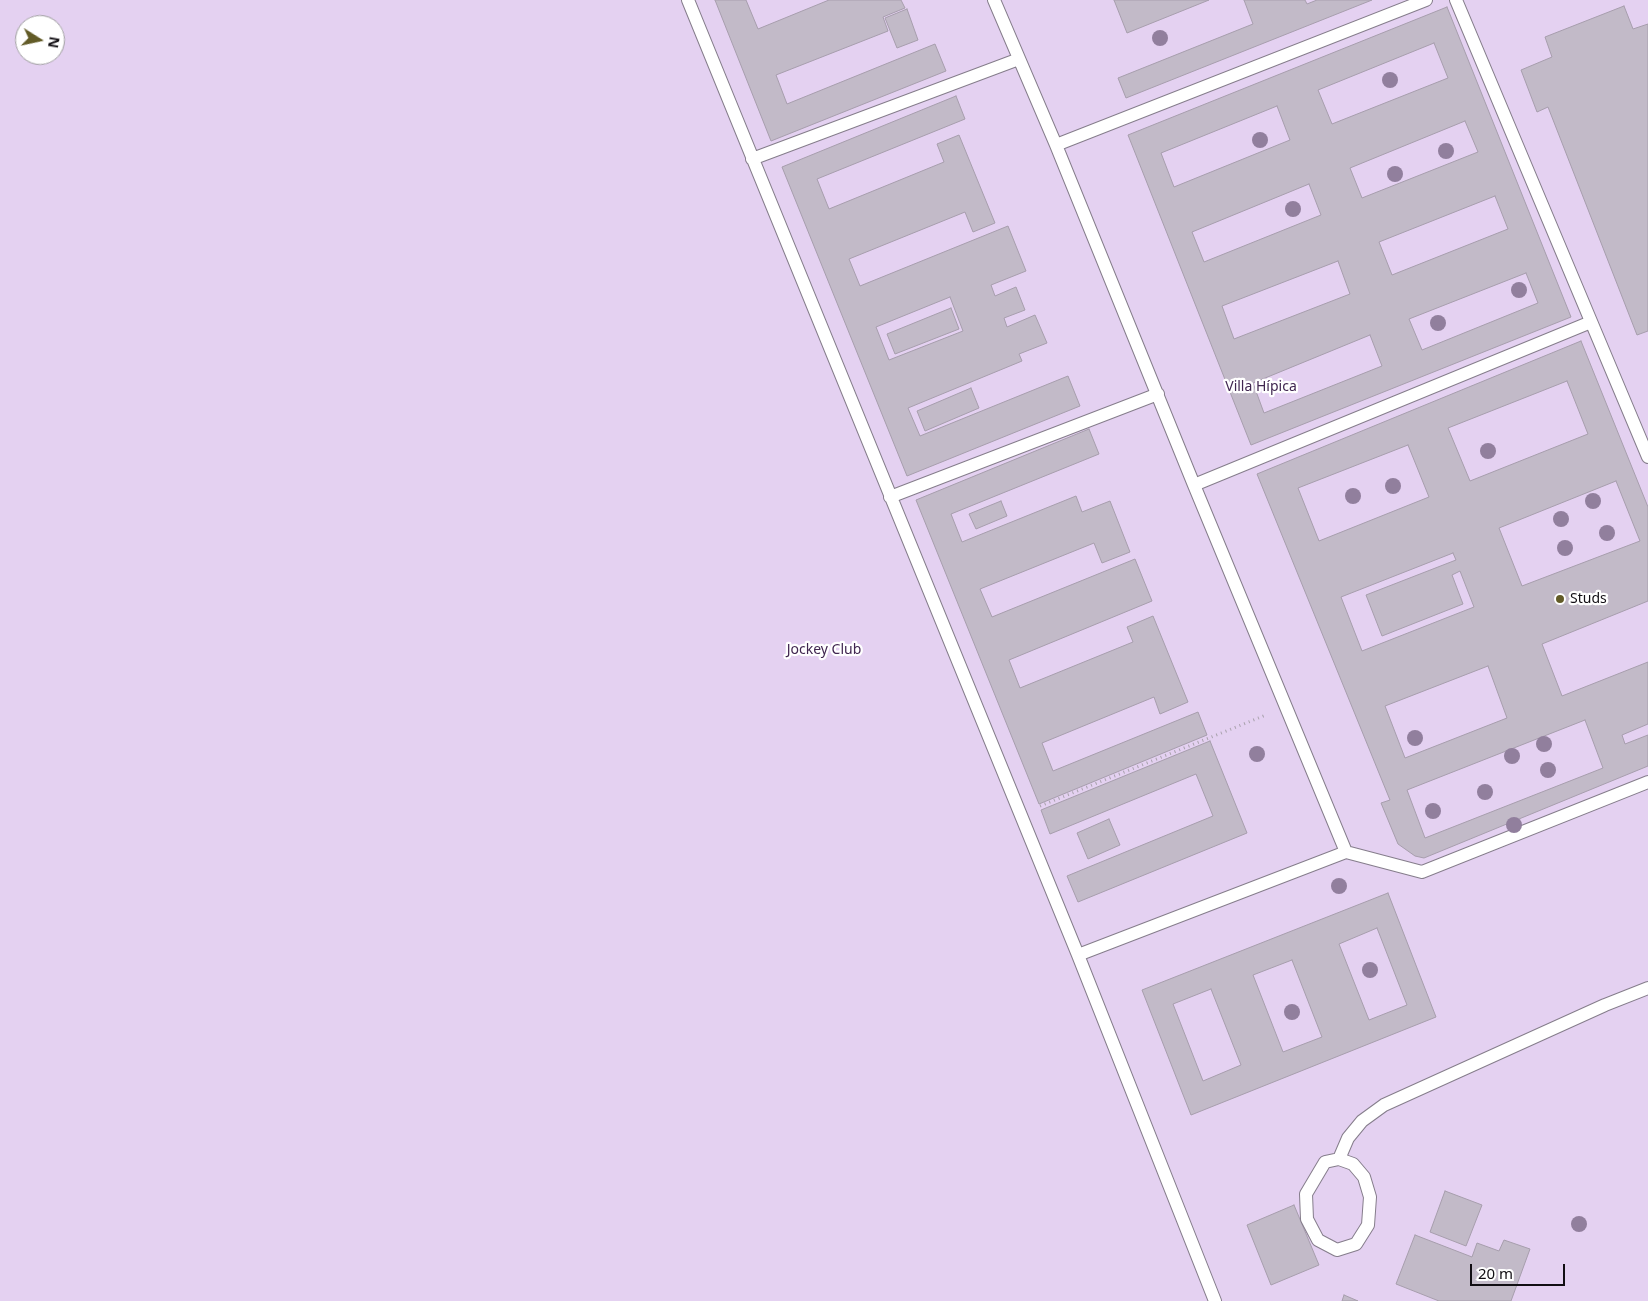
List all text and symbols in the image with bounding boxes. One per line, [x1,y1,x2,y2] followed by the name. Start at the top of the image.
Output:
[15,15,65,65] north arrow
[44,35,65,50] text: N
[1225,379,1297,395] park label: Villa Hípica
[1570,591,1607,607] place label: Studs
[1554,593,1566,605] marker: Studs
[787,642,861,658] park label: Jockey Club
[1473,1254,1568,1286] scale bar
[1478,1263,1513,1283] text: 20 m

